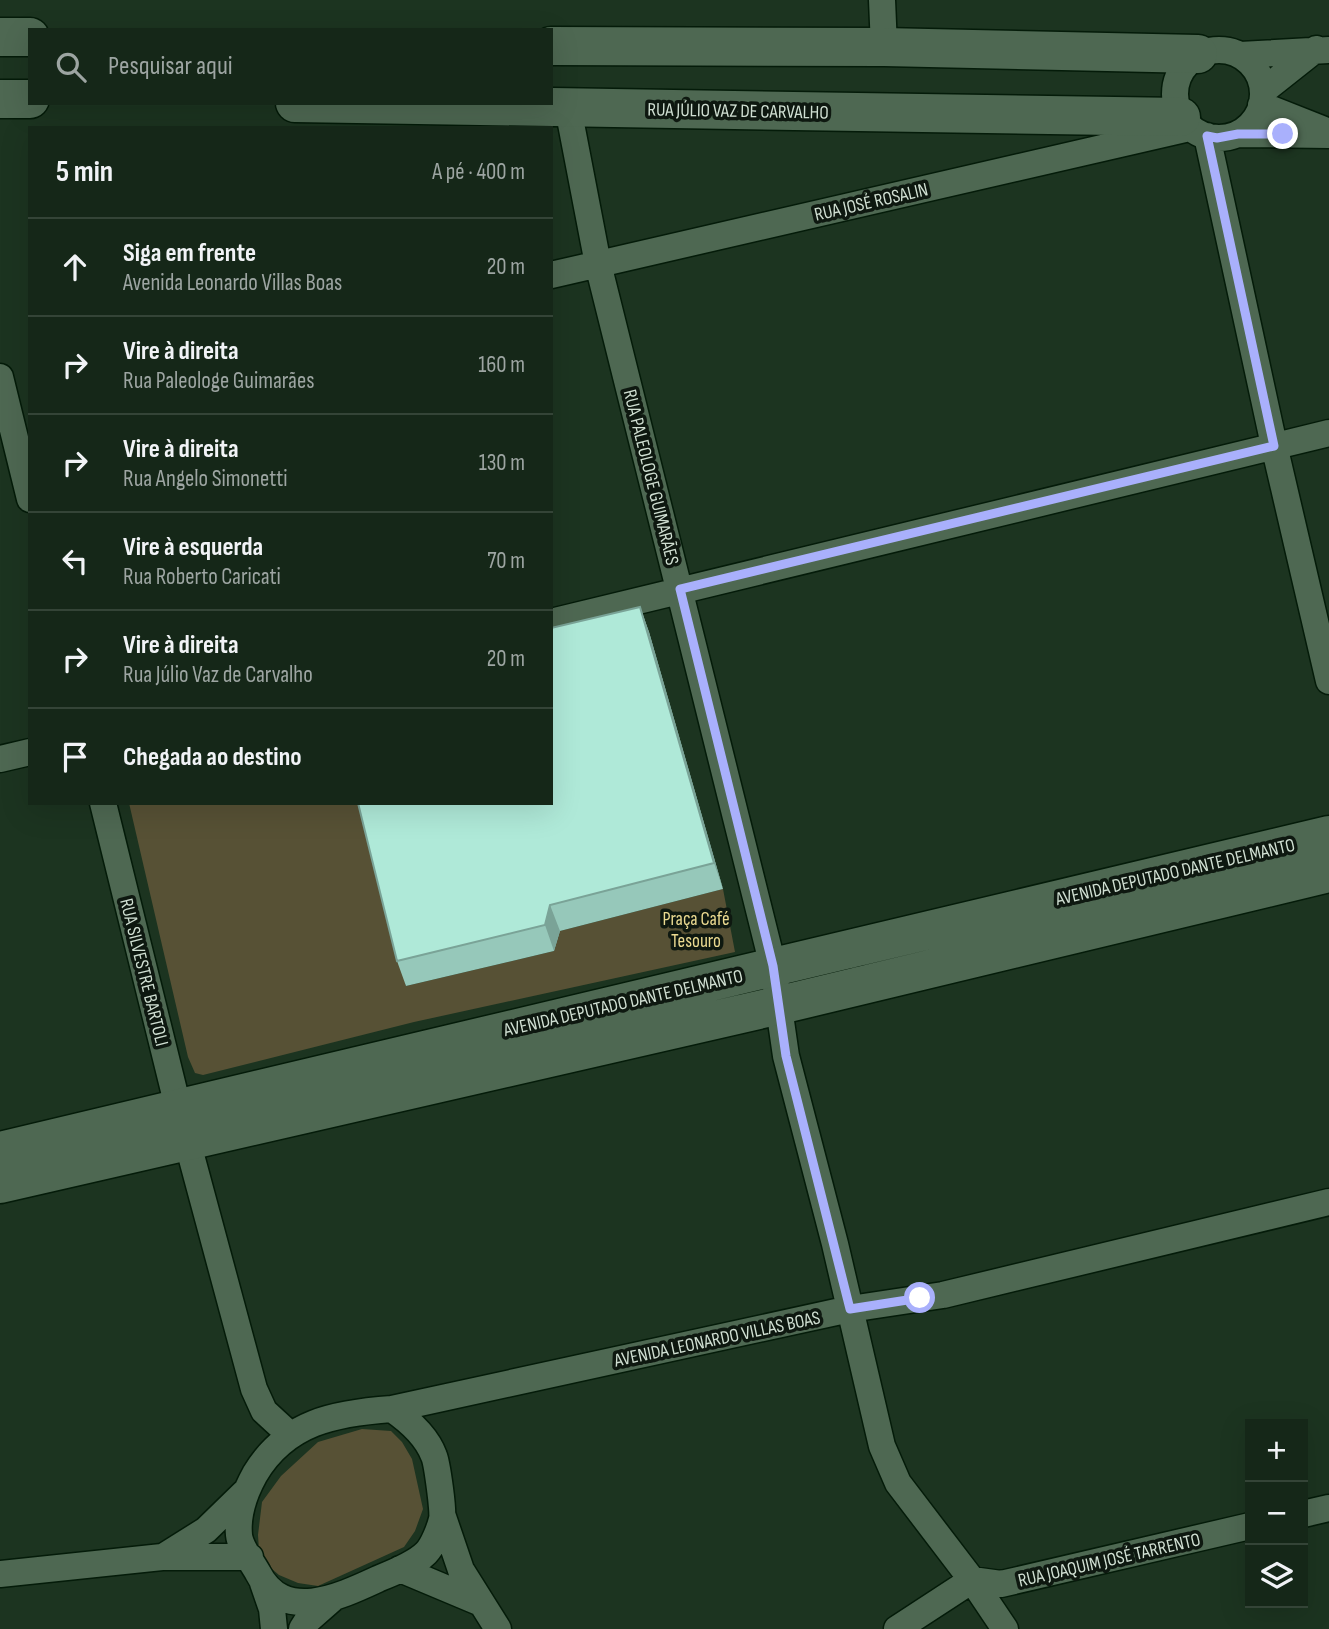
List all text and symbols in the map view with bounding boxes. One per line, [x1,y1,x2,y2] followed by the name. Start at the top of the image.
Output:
[28,28,553,105] search box
[52,48,90,86] icon: search
[108,51,233,82] text: Pesquisar aqui
[647,98,829,125] street label: RUA JÚLIO VAZ DE CARVALHO
[1267,118,1298,149] route end
[56,154,113,190] text: 5 min
[432,158,525,186] text: A pé · 400 m
[812,178,930,227] street label: RUA JOSÉ ROSALIN
[123,238,256,269] text: Siga em frente
[56,248,94,286] icon: ahead
[487,253,525,281] text: 20 m
[123,269,342,297] text: Avenida Leonardo Villas Boas
[123,336,239,367] text: Vire à direita
[56,346,94,384] icon: right
[478,351,525,379] text: 160 m
[123,367,314,395] text: Rua Paleologe Guimarães
[618,387,683,568] street label: RUA PALEOLOGE GUIMARÃES
[123,434,239,465] text: Vire à direita
[56,444,94,482] icon: right
[479,449,525,477] text: 130 m
[123,465,287,493] text: Rua Angelo Simonetti
[123,532,263,563] text: Vire à esquerda
[56,542,94,580] icon: left
[487,547,525,575] text: 70 m
[123,563,281,591] text: Rua Roberto Caricati
[123,630,239,661] text: Vire à direita
[56,640,94,678] icon: right
[487,645,525,673] text: 20 m
[123,661,313,689] text: Rua Júlio Vaz de Carvalho
[56,738,94,776] icon: arrive
[123,742,302,773] text: Chegada ao destino
[1053,834,1297,911] street label: AVENIDA DEPUTADO DANTE DELMANTO
[114,896,173,1049] street label: RUA SILVESTRE BARTOLI
[662,908,730,953] park label: Praça Café Tesouro
[501,965,745,1042] street label: AVENIDA DEPUTADO DANTE DELMANTO
[904,1282,935,1313] route start
[611,1306,822,1373] street label: AVENIDA LEONARDO VILLAS BOAS
[1245,1419,1308,1608] map controls
[1245,1419,1308,1482] button: +
[1245,1482,1308,1545] button: −
[1016,1528,1203,1593] street label: RUA JOAQUIM JOSÉ TARRENTO
[1245,1545,1308,1608] button: layers

